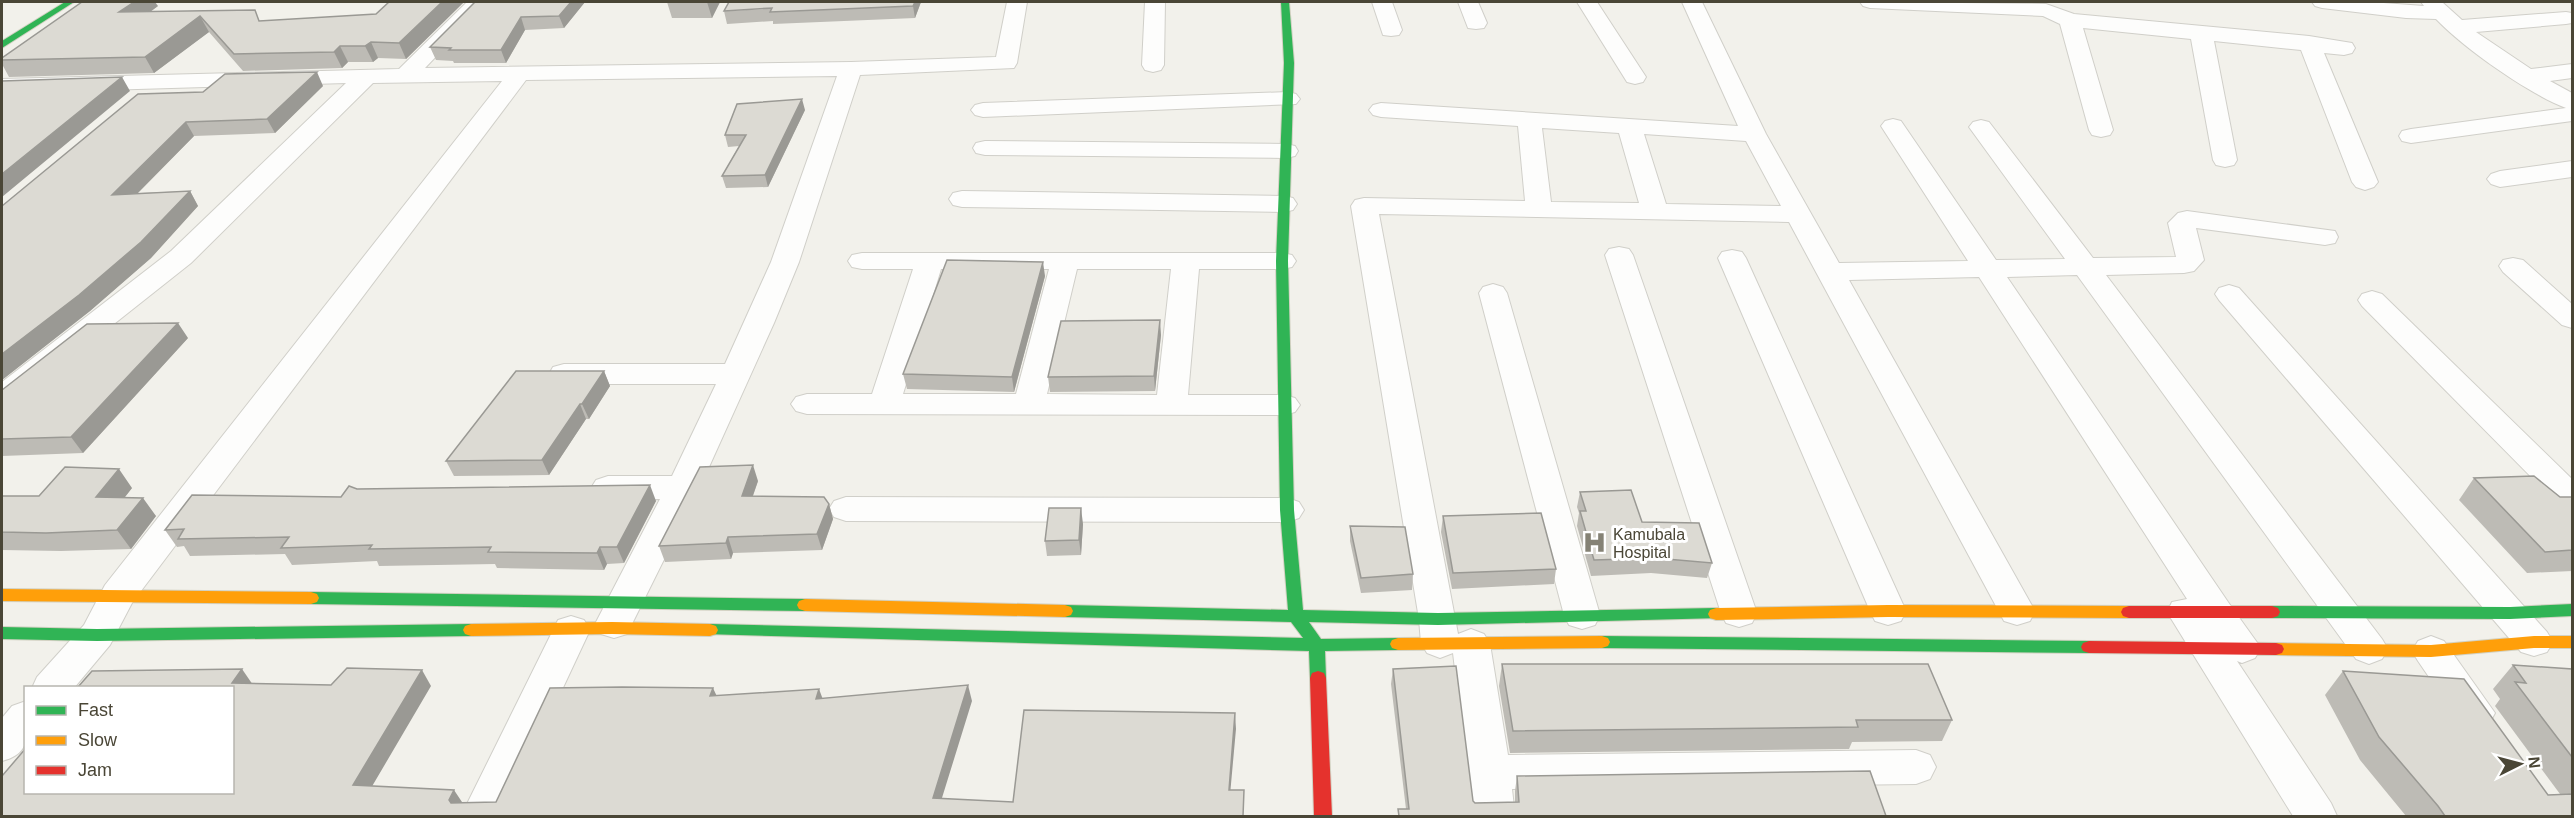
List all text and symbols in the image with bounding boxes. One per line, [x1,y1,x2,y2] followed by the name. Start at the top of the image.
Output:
[1613,526,1685,561] place label: Kamubala Hospital
[1582,530,1608,556] hospital icon: Kamubala Hospital
[24,686,234,794] legend
[78,700,113,720] text: Fast
[78,730,118,750] text: Slow
[2490,734,2550,794] north arrow
[2525,756,2543,769] text: N
[78,760,112,780] text: Jam

